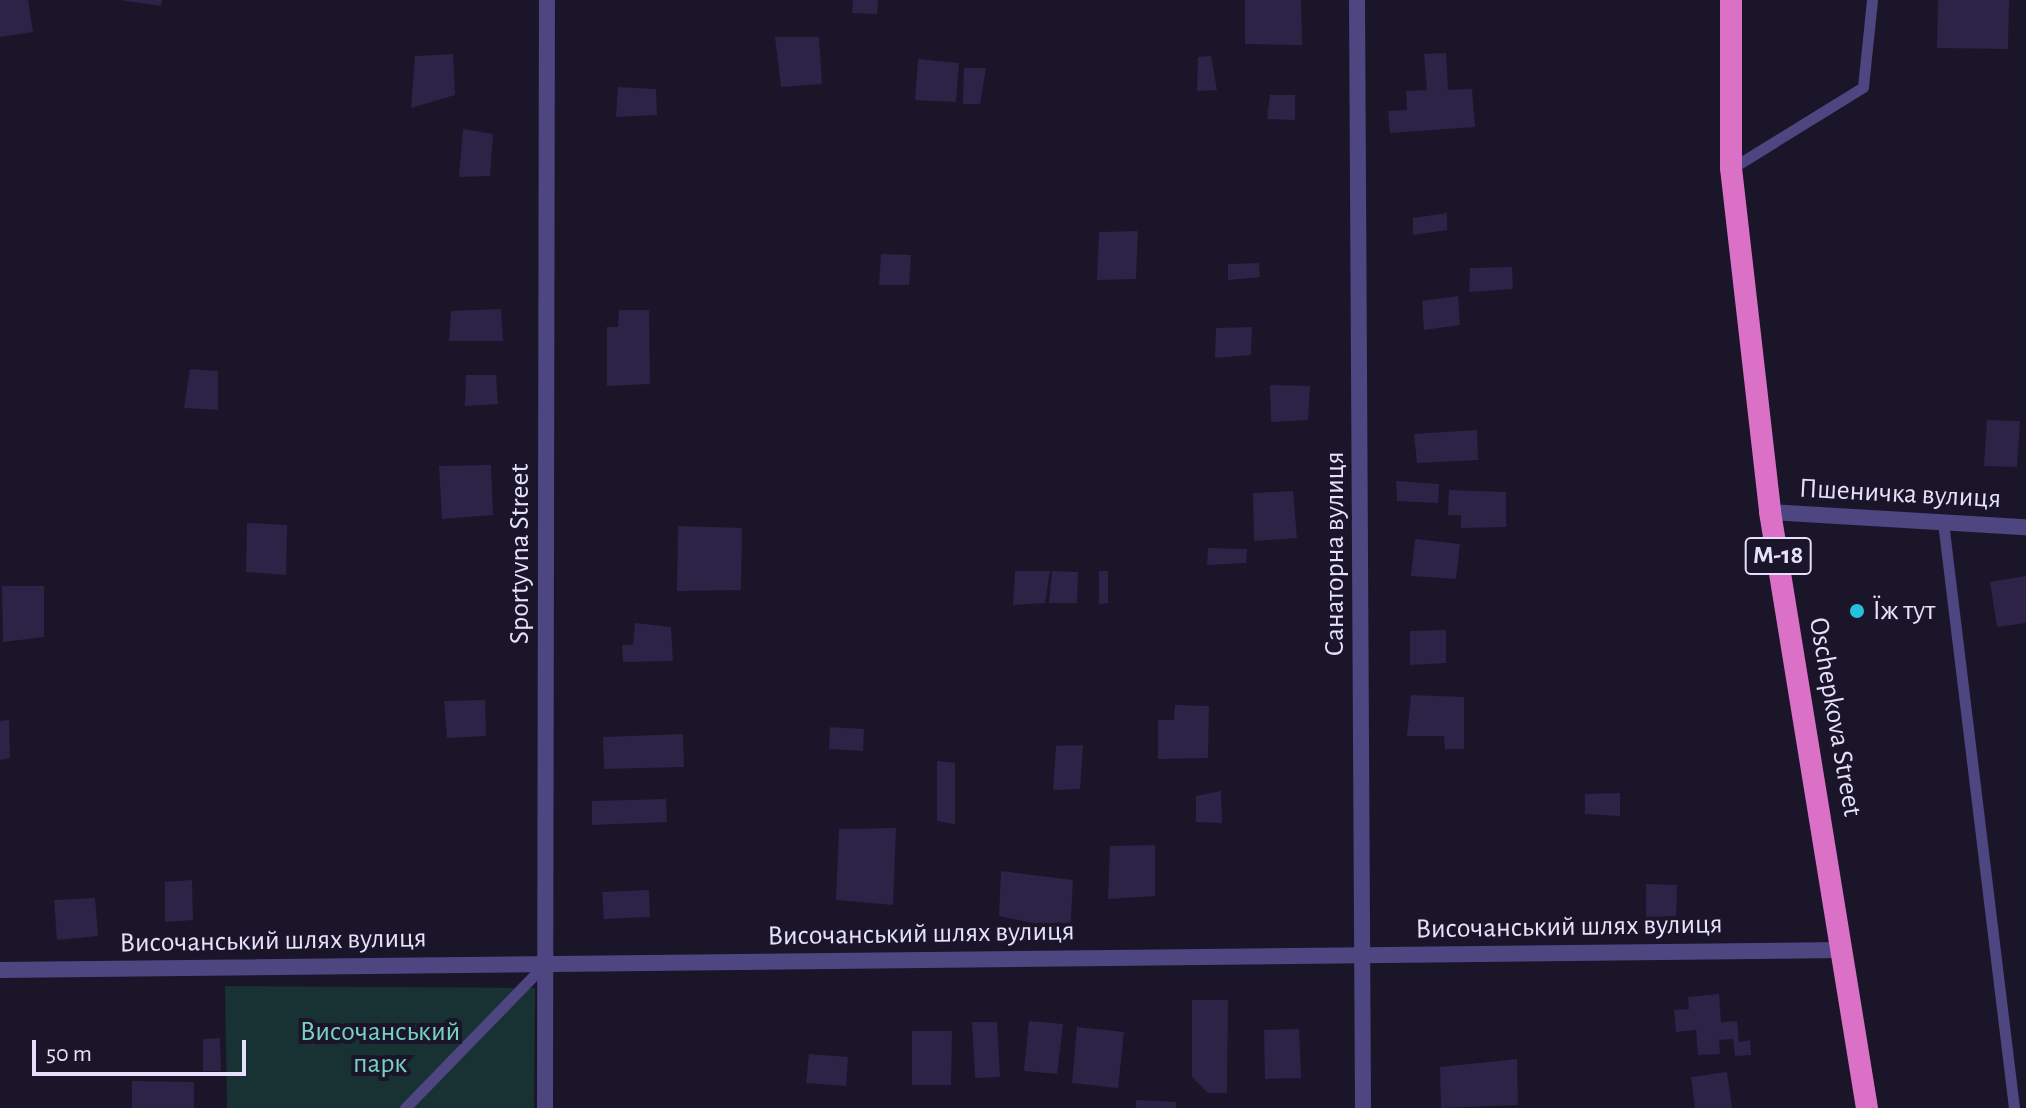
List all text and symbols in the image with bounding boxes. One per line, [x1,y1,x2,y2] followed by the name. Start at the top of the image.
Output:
[1318,452,1352,656] street label: Санаторна вулиця
[503,464,537,644] street label: Sportyvna Street
[1798,472,2002,516] street label: Пшеничка вулиця
[1744,534,1812,578] road number: М-18
[1873,594,1935,628] place label: Їж тут
[1848,602,1866,620] marker: Їж тут
[1801,615,1869,819] street label: Oschepkova Street
[1415,908,1723,946] street label: Височанський шлях вулиця
[767,915,1075,953] street label: Височанський шлях вулиця
[119,922,427,960] street label: Височанський шлях вулиця
[300,1015,460,1081] park label: Височанський парк
[36,1024,250,1074] scale bar
[46,1042,92,1066] text: 50 m

